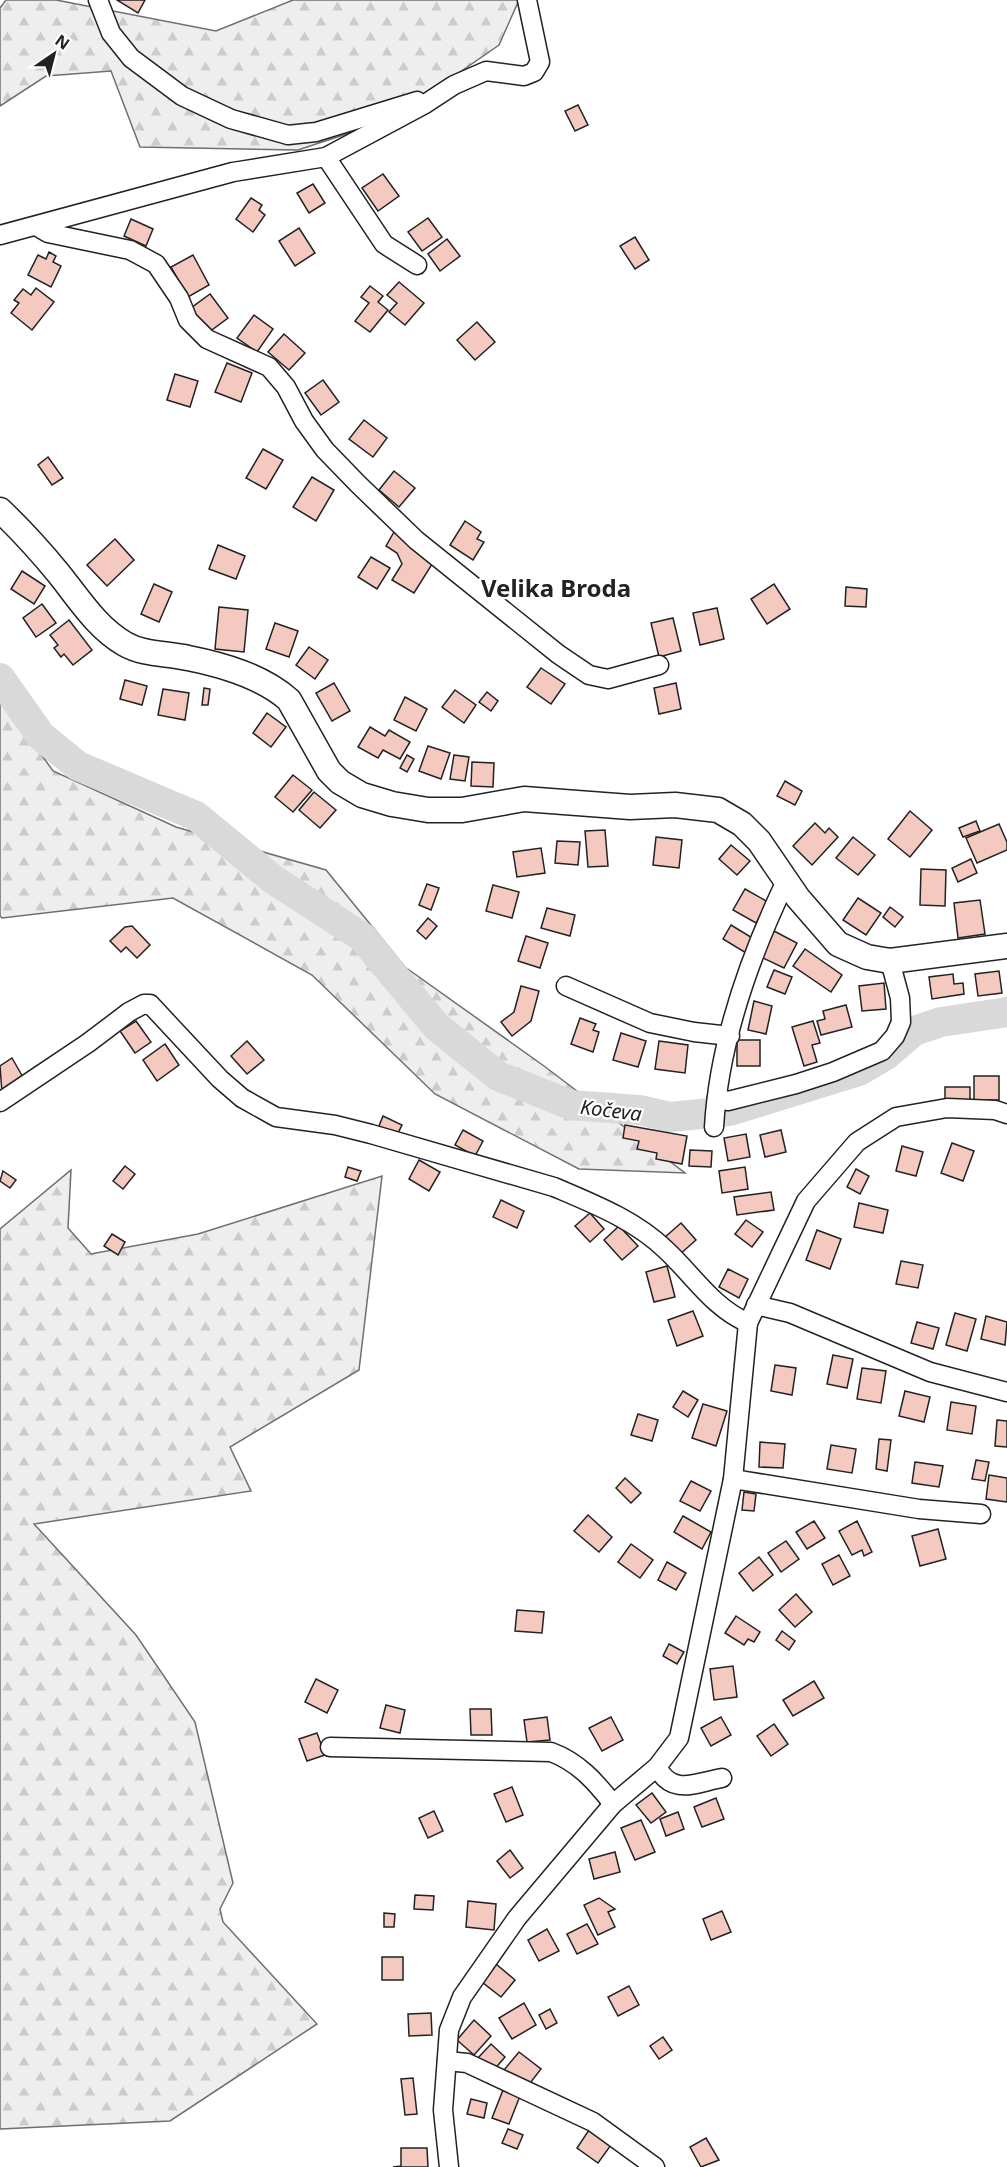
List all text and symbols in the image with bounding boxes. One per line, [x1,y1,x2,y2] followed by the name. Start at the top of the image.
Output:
[24,24,84,84] north arrow
[51,29,74,54] text: N
[481,571,631,604] district label: Velika Broda
[579,1093,643,1127] water label: Kočeva

